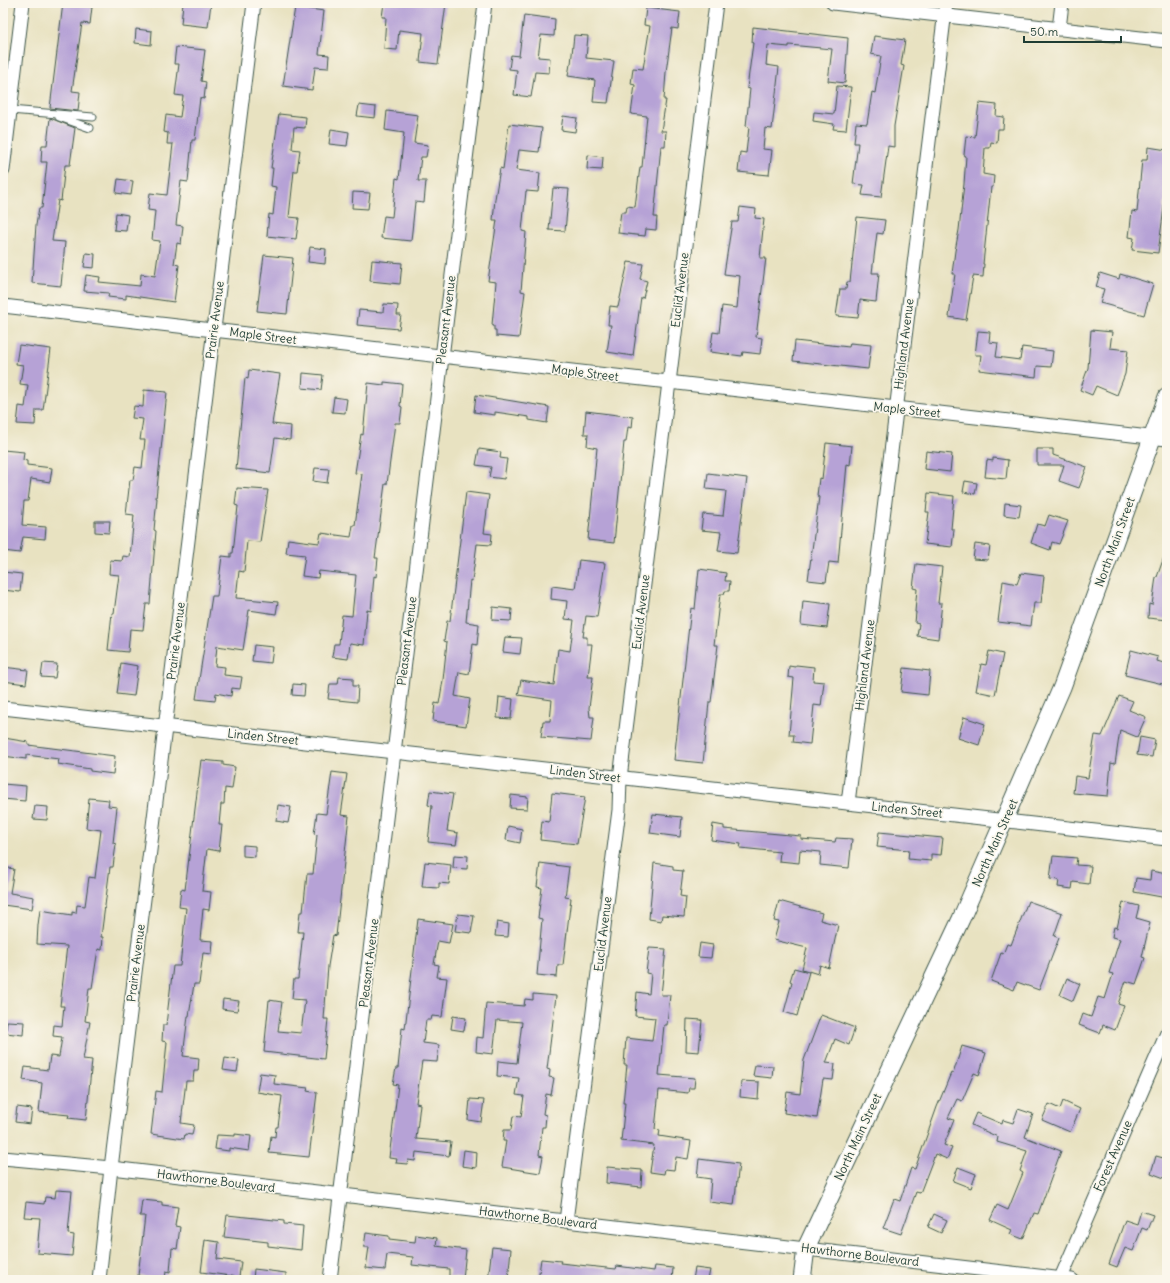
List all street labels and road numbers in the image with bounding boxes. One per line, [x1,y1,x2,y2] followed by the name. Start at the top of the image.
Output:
[667,252,692,328] street label: Euclid Avenue
[433,275,458,365] street label: Pleasant Avenue
[202,280,227,360] street label: Prairie Avenue
[890,298,917,390] street label: Highland Avenue
[229,324,297,347] street label: Maple Street
[551,361,619,384] street label: Maple Street
[873,399,941,420] street label: Maple Street
[1091,495,1138,589] street label: North Main Street
[628,574,653,650] street label: Euclid Avenue
[394,596,419,686] street label: Pleasant Avenue
[163,601,188,681] street label: Prairie Avenue
[851,619,878,711] street label: Highland Avenue
[227,725,299,748] street label: Linden Street
[549,762,621,785] street label: Linden Street
[968,797,1021,889] street label: North Main Street
[871,798,943,821] street label: Linden Street
[590,896,615,972] street label: Euclid Avenue
[356,918,381,1008] street label: Pleasant Avenue
[123,923,148,1003] street label: Prairie Avenue
[831,1091,884,1183] street label: North Main Street
[1090,1118,1135,1194] street label: Forest Avenue
[156,1166,276,1195] street label: Hawthorne Boulevard
[478,1203,598,1232] street label: Hawthorne Boulevard
[800,1240,920,1269] street label: Hawthorne Boulevard

